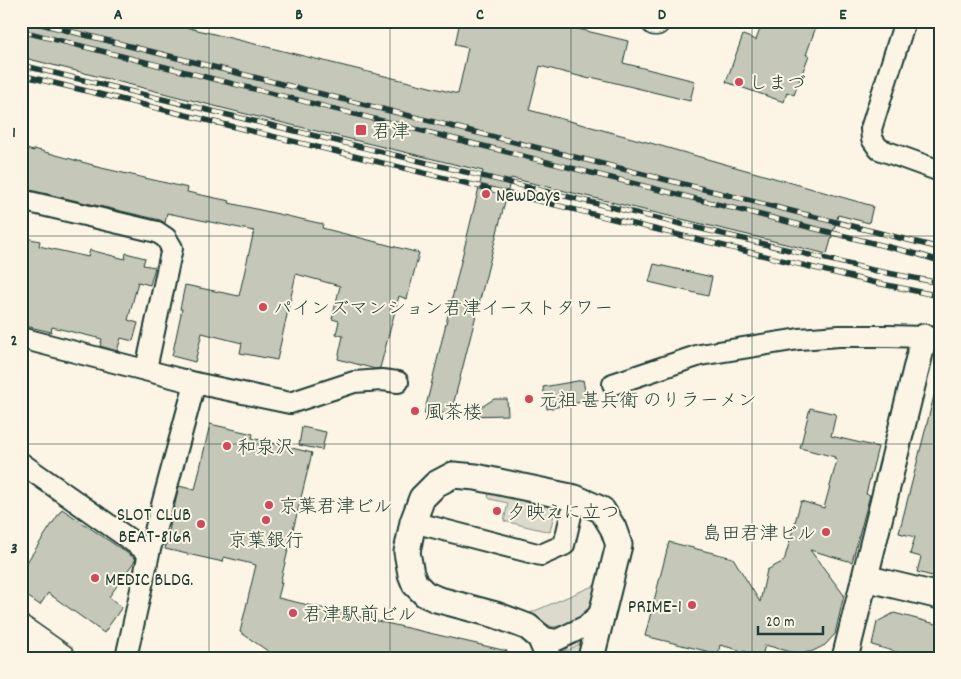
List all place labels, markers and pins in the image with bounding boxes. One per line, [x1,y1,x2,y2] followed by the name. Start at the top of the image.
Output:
[749,72,806,99] place label: しまづ
[733,76,745,88] marker: しまづ
[372,120,410,147] place label: 君津
[354,123,368,137] marker: 君津
[496,184,560,211] place label: NewDays
[480,188,492,200] marker: NewDays
[273,297,613,324] place label: パインズマンション君津イーストタワー
[257,301,269,313] marker: パインズマンション君津イーストタワー
[539,389,757,416] place label: 元祖 甚兵衛 のりラーメン
[523,393,535,405] marker: 元祖 甚兵衛 のりラーメン
[425,401,482,428] place label: 風茶楼
[409,405,421,417] marker: 風茶楼
[237,436,294,463] place label: 和泉沢
[221,440,233,452] marker: 和泉沢
[279,495,393,522] place label: 京葉君津ビル
[263,499,275,511] marker: 京葉君津ビル
[507,501,620,528] place label: 夕映えに立つ
[117,503,191,552] place label: SLOT CLUB BEAT-816R
[491,505,503,517] marker: 夕映えに立つ
[260,514,272,526] marker: 京葉銀行
[195,518,207,530] marker: SLOT CLUB BEAT-816R
[702,522,816,549] place label: 島田君津ビル
[820,526,832,538] marker: 島田君津ビル
[228,529,304,556] place label: 京葉銀行
[105,568,194,595] place label: MEDIC BLDG.
[89,572,101,584] marker: MEDIC BLDG.
[628,595,682,622] place label: PRIME-1
[686,599,698,611] marker: PRIME-1
[303,603,417,630] place label: 君津駅前ビル
[287,607,299,619] marker: 君津駅前ビル

